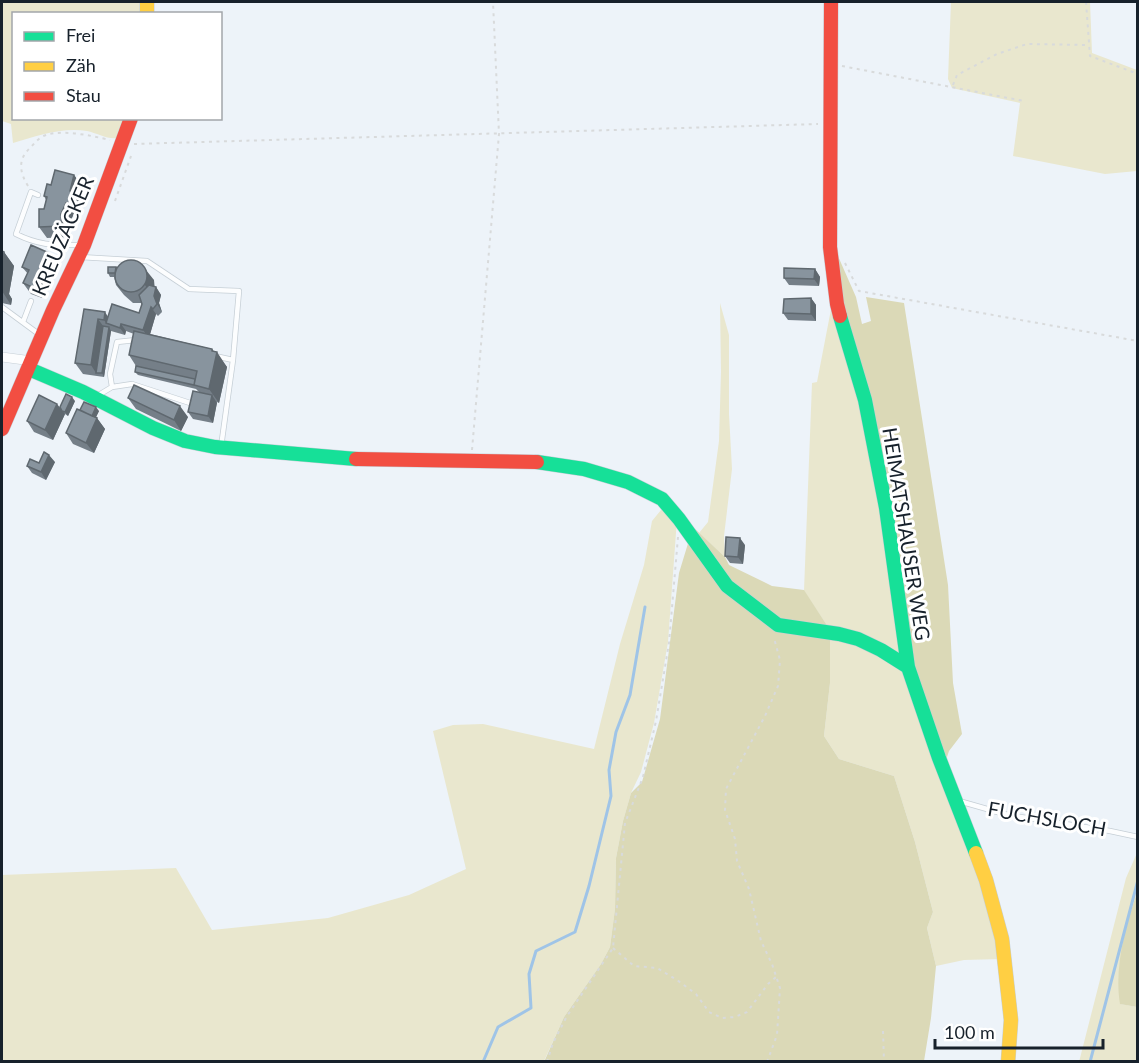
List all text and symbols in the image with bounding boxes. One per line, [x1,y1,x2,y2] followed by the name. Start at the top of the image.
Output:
[12,12,222,120] legend
[66,24,95,46] text: Frei
[66,54,96,76] text: Zäh
[66,84,101,106] text: Stau
[26,172,98,299] street label: KREUZÄCKER
[878,426,936,642] street label: HEIMATSHAUSER WEG
[986,796,1108,840] street label: FUCHSLOCH
[935,1012,1103,1050] scale bar
[944,1021,995,1043] text: 100 m

